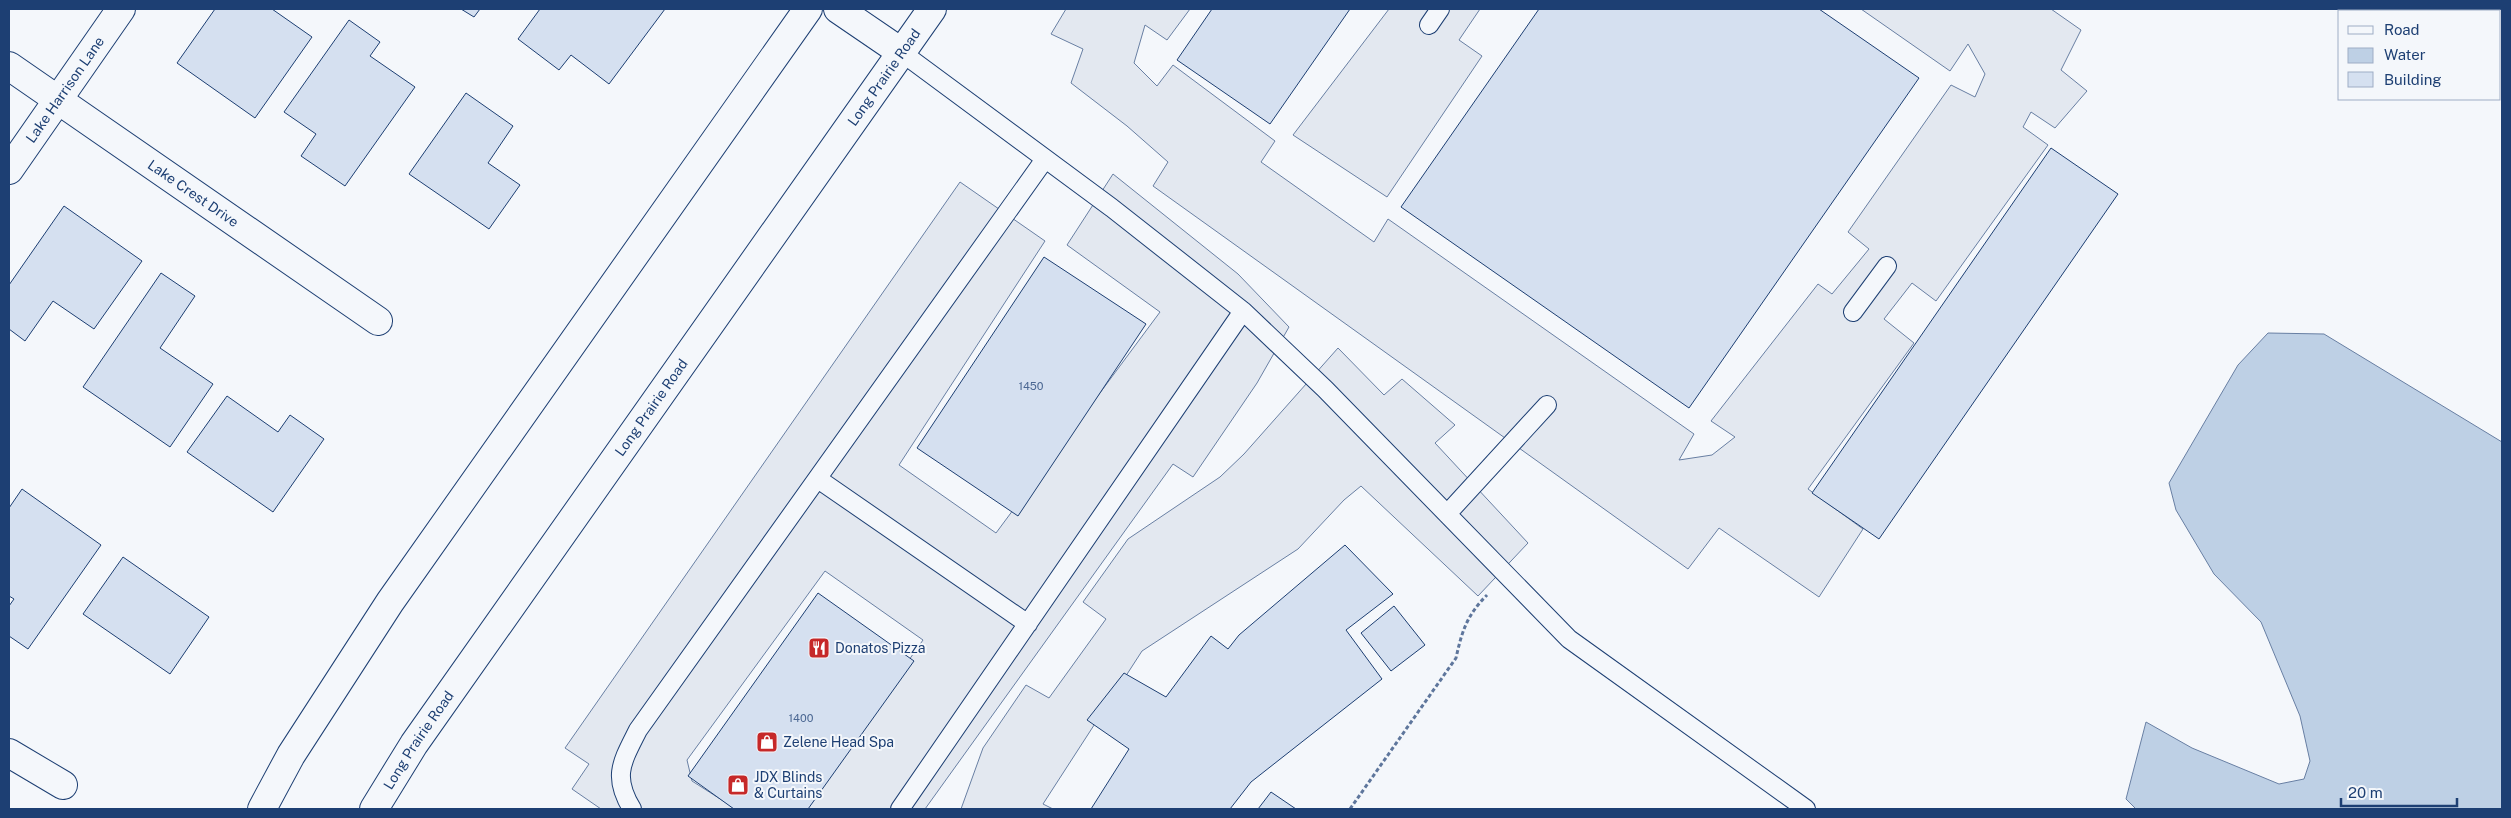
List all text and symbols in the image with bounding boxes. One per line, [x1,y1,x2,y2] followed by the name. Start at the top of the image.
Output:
[2338,10,2501,100] legend
[2384,21,2420,38] text: Road
[844,26,923,129] street label: Long Prairie Road
[23,33,107,146] street label: Lake Harrison Lane
[2384,46,2426,63] text: Water
[2384,71,2442,88] text: Building
[145,156,242,230] street label: Lake Crest Drive
[612,356,691,459] street label: Long Prairie Road
[1018,380,1044,392] house number: 1450
[807,636,831,660] restaurant icon: Donatos Pizza
[835,640,925,656] place label: Donatos Pizza
[380,688,457,792] street label: Long Prairie Road
[789,712,814,724] house number: 1400
[755,730,779,754] shop icon: Zelene Head Spa
[783,734,894,750] place label: Zelene Head Spa
[754,769,822,801] place label: JDX Blinds & Curtains
[726,773,750,797] shop icon: JDX Blinds & Curtains
[2341,776,2457,808] scale bar
[2348,784,2383,801] text: 20 m

